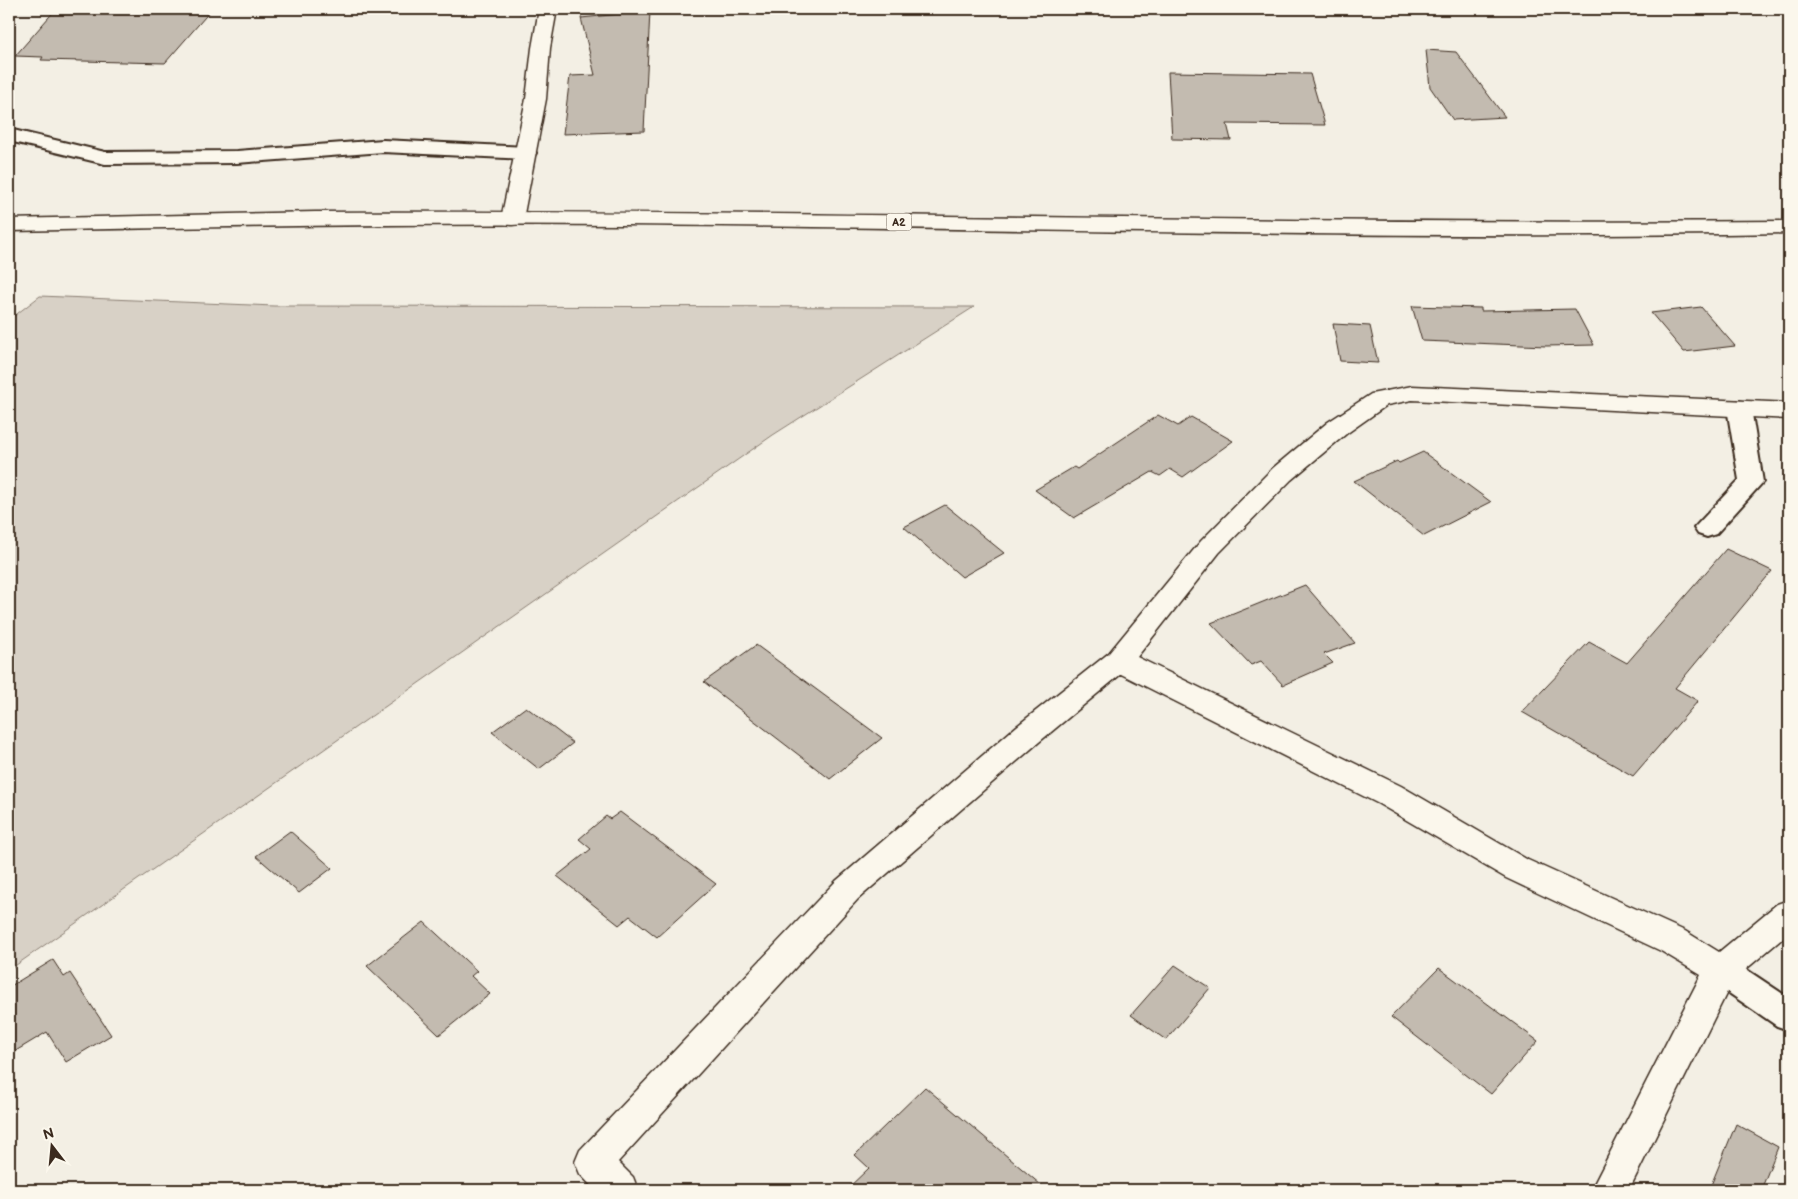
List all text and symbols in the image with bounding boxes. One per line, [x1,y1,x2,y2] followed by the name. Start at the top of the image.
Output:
[886,213,912,230] road number: A2
[28,1122,78,1172] north arrow
[41,1124,56,1144] text: N

